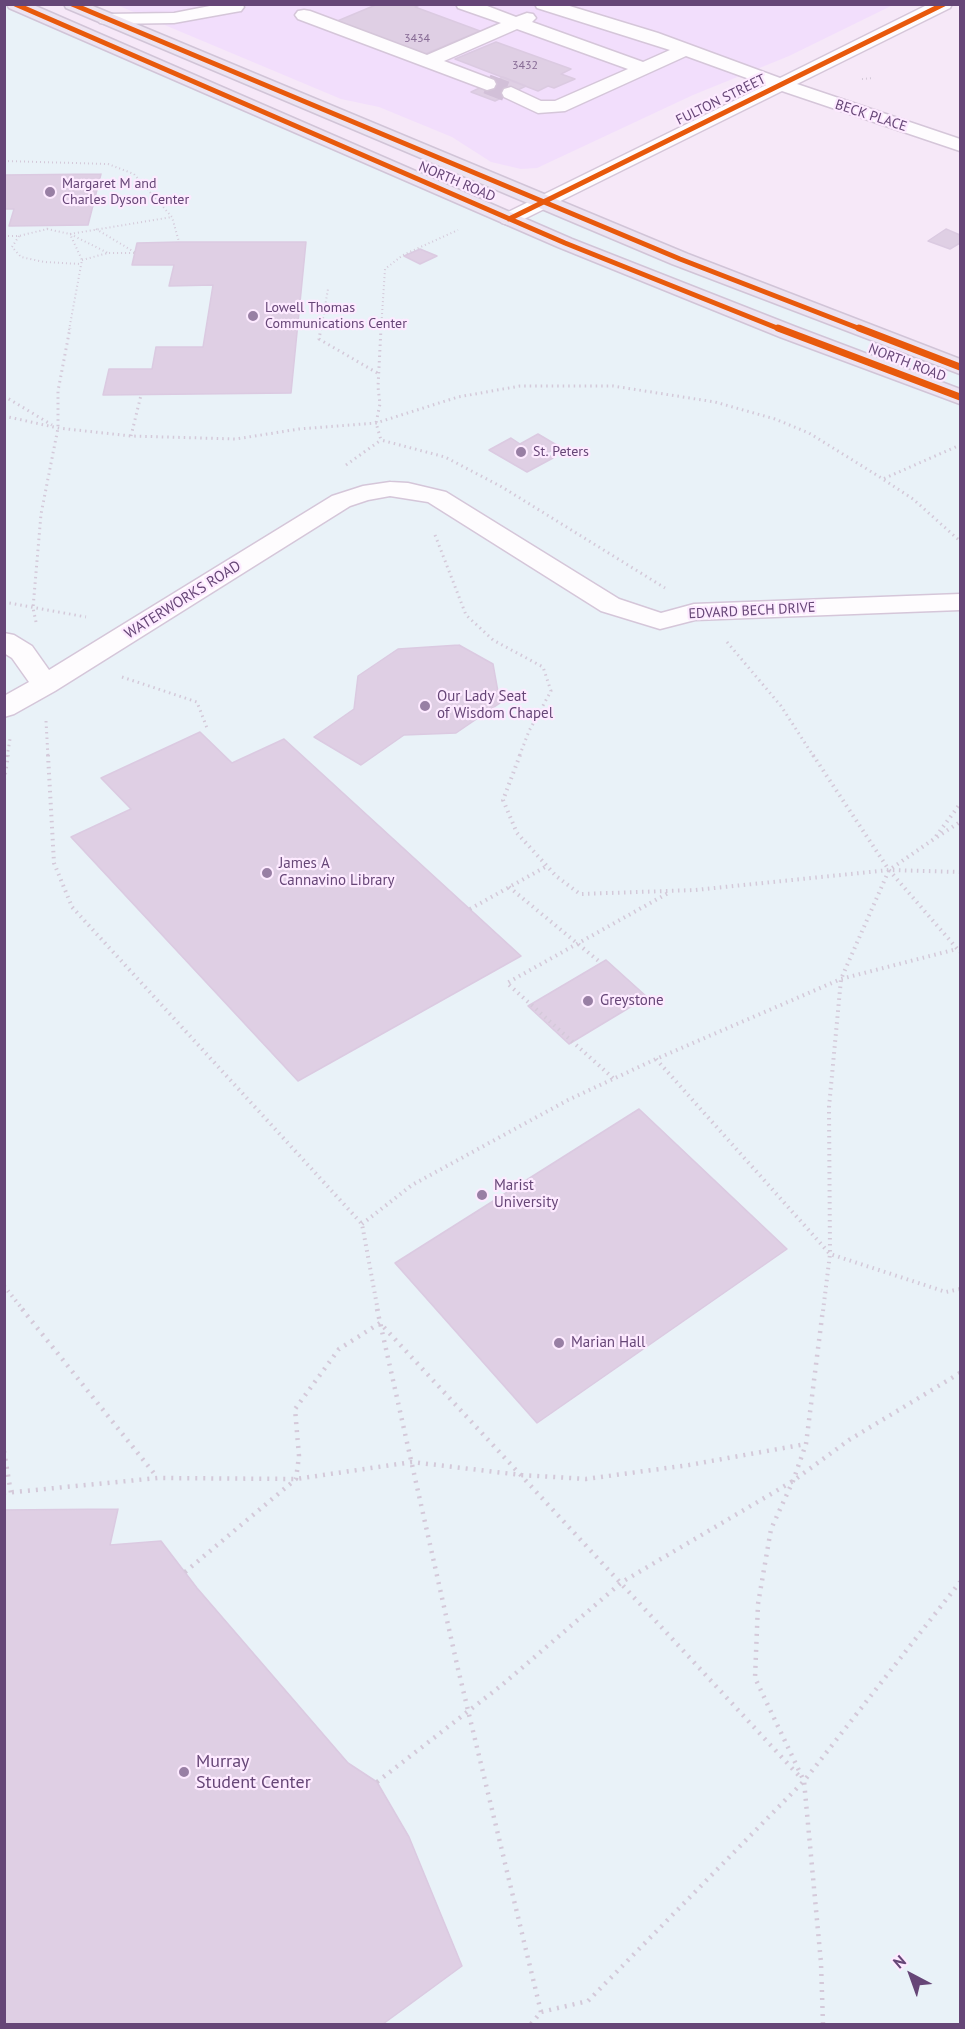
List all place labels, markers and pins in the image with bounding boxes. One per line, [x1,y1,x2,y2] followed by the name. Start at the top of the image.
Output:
[62,176,189,208] place label: Margaret M and Charles Dyson Center
[43,185,57,199] marker: Margaret M and Charles Dyson Center
[265,300,407,332] place label: Lowell Thomas Communications Center
[246,309,260,323] marker: Lowell Thomas Communications Center
[533,444,589,460] place label: St. Peters
[514,445,528,459] marker: St. Peters
[437,688,553,723] place label: Our Lady Seat of Wisdom Chapel
[418,699,432,713] marker: Our Lady Seat of Wisdom Chapel
[279,855,395,890] place label: James A Cannavino Library
[260,866,274,880] marker: James A Cannavino Library
[600,992,664,1010] place label: Greystone
[581,994,595,1008] marker: Greystone
[494,1177,558,1212] place label: Marist University
[475,1188,489,1202] marker: Marist University
[571,1334,645,1352] place label: Marian Hall
[552,1336,566,1350] marker: Marian Hall
[196,1751,311,1794] place label: Murray Student Center
[177,1765,191,1779] marker: Murray Student Center

